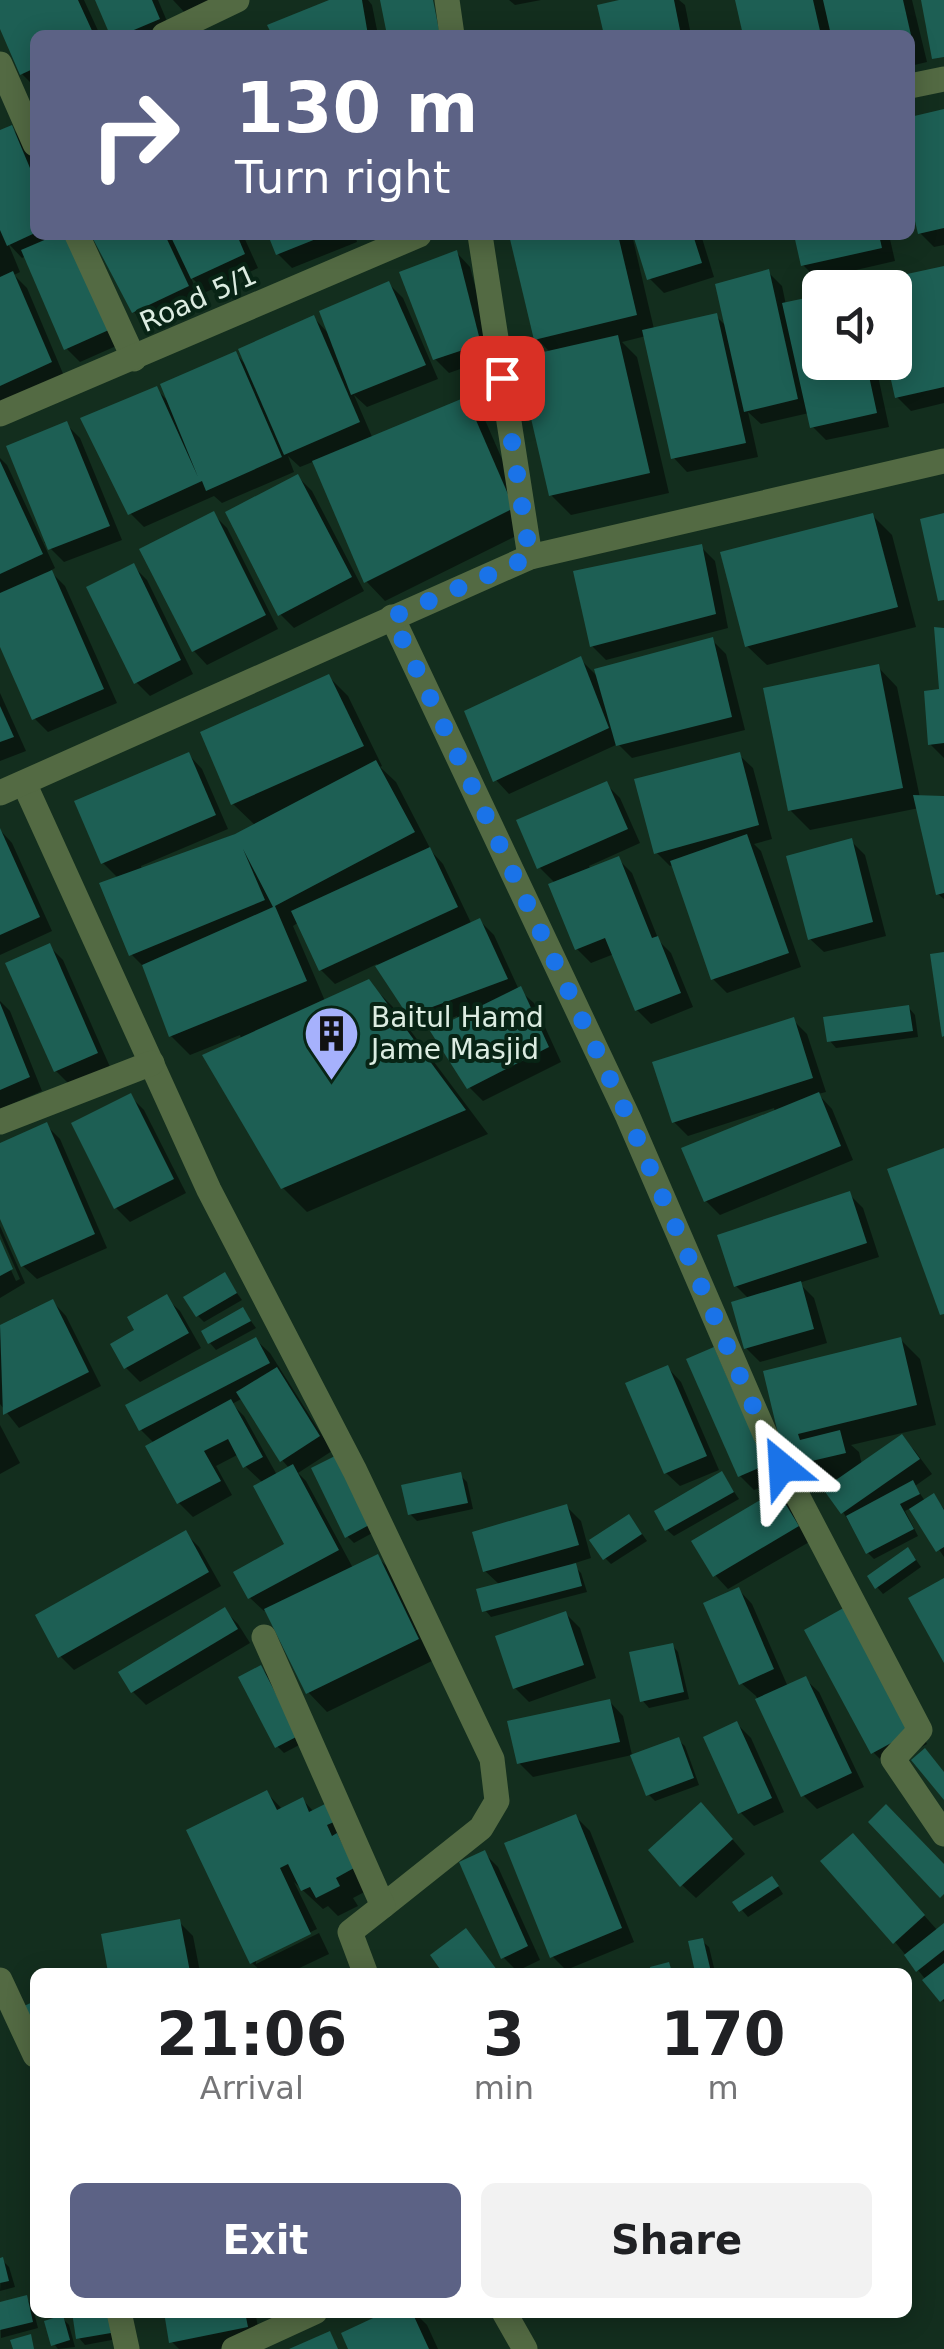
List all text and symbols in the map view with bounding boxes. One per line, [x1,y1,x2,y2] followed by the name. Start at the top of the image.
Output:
[235,67,478,149] text: 130 m
[70,70,200,200] icon: right
[235,151,450,204] text: Turn right
[135,258,262,339] street label: Road 5/1
[802,270,912,380] map controls
[802,270,912,380] button: sound
[460,336,545,421] pin
[475,351,530,406] icon: arrive
[369,1001,544,1066] place label: Baitul Hamd Jame Masjid
[302,1003,362,1082] building icon: Baitul Hamd Jame Masjid
[730,1415,834,1519] position arrow
[156,1999,347,2069] text: 21:06
[483,1999,525,2069] text: 3
[660,1999,786,2069] text: 170
[200,2069,304,2107] text: Arrival
[474,2069,534,2107] text: min
[707,2069,739,2107] text: m
[70,2183,461,2298] button: Exit
[481,2183,872,2298] button: Share

